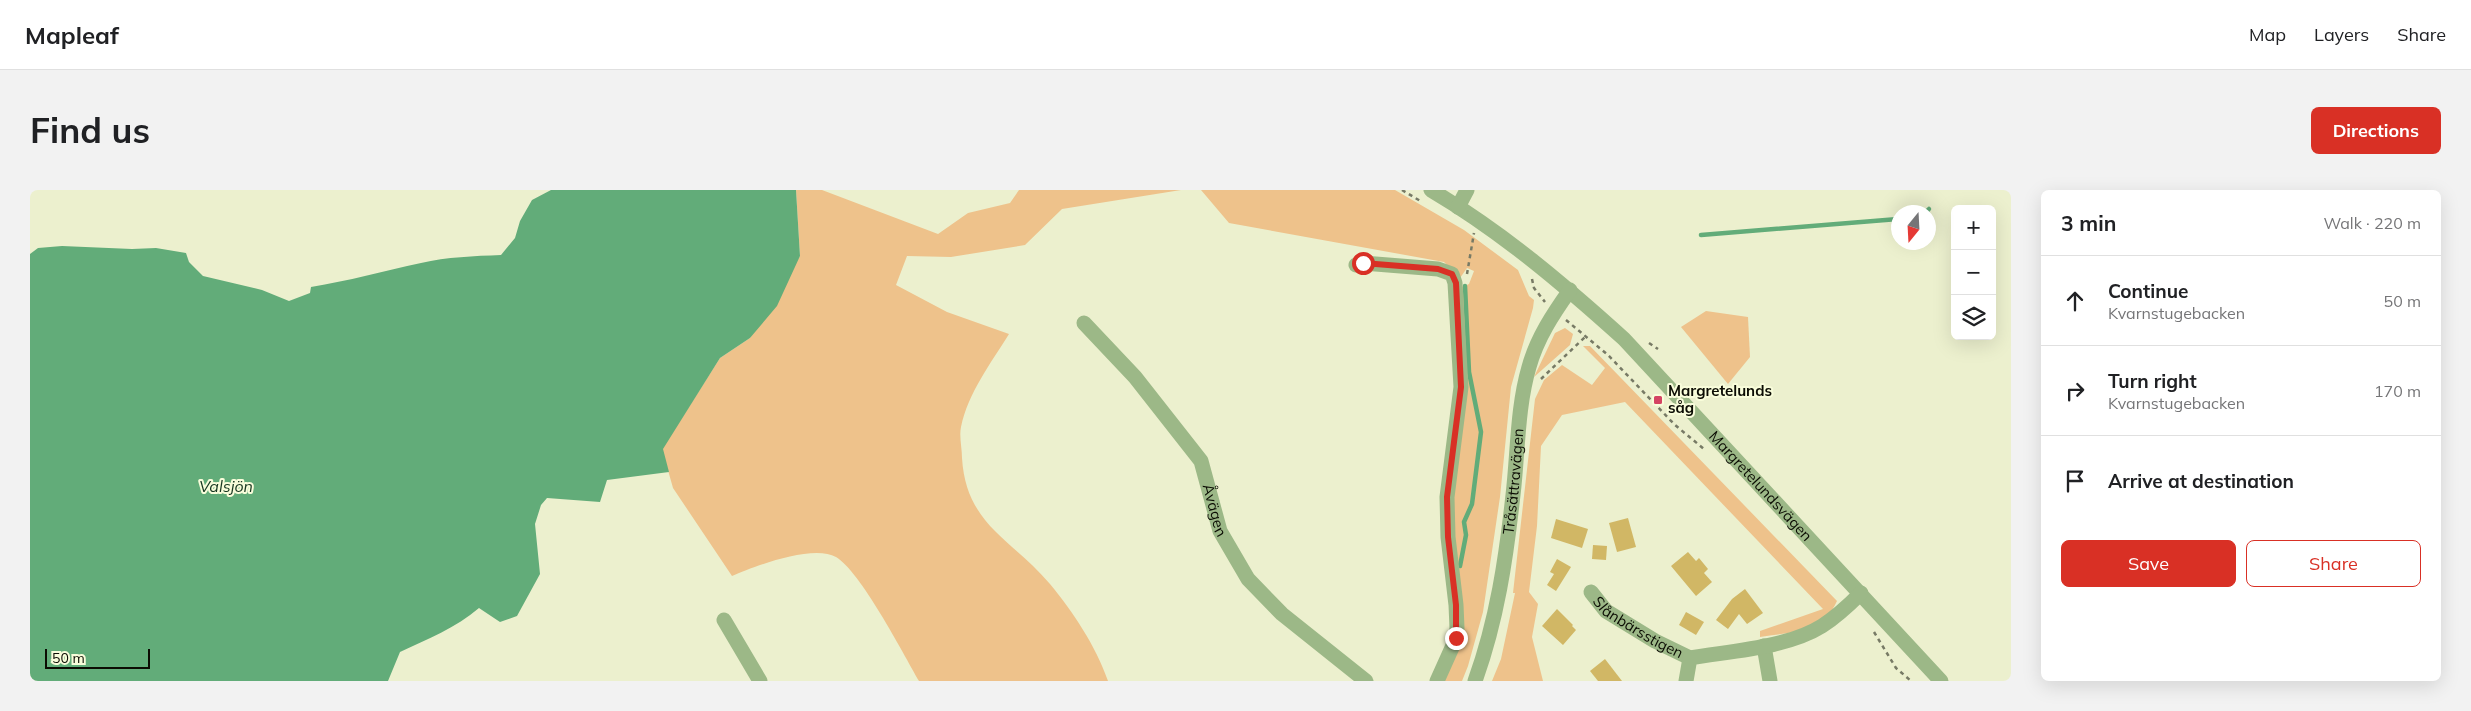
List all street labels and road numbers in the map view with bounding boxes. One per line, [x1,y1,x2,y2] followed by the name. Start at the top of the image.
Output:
[1498,427,1528,535] street label: Tråsättravägen
[1705,427,1817,545] street label: Margretelundsvägen
[1199,481,1231,540] street label: Åvägen
[1589,592,1687,662] street label: Slånbärsstigen

